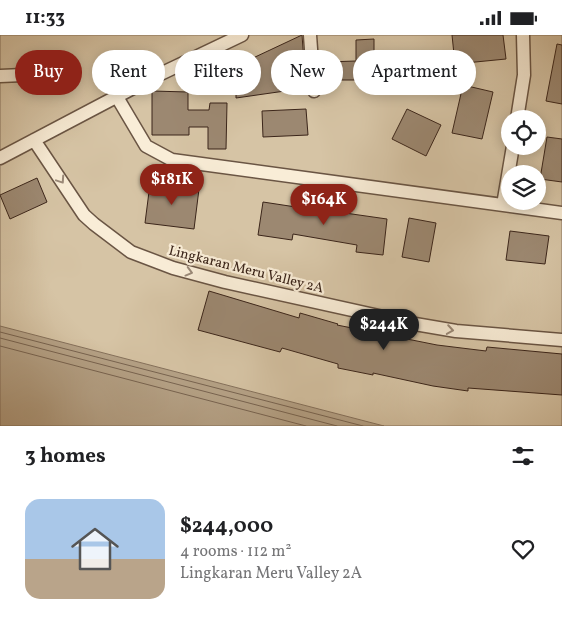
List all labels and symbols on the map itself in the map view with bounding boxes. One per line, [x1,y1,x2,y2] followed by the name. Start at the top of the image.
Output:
[137,163,207,206] pin: $181K
[55,175,65,184] one-way arrow
[289,183,359,226] pin: $164K
[166,242,326,299] street label: Lingkaran Meru Valley 2A
[184,267,192,277] one-way arrow
[349,309,419,351] pin: $244K
[446,324,454,335] one-way arrow

